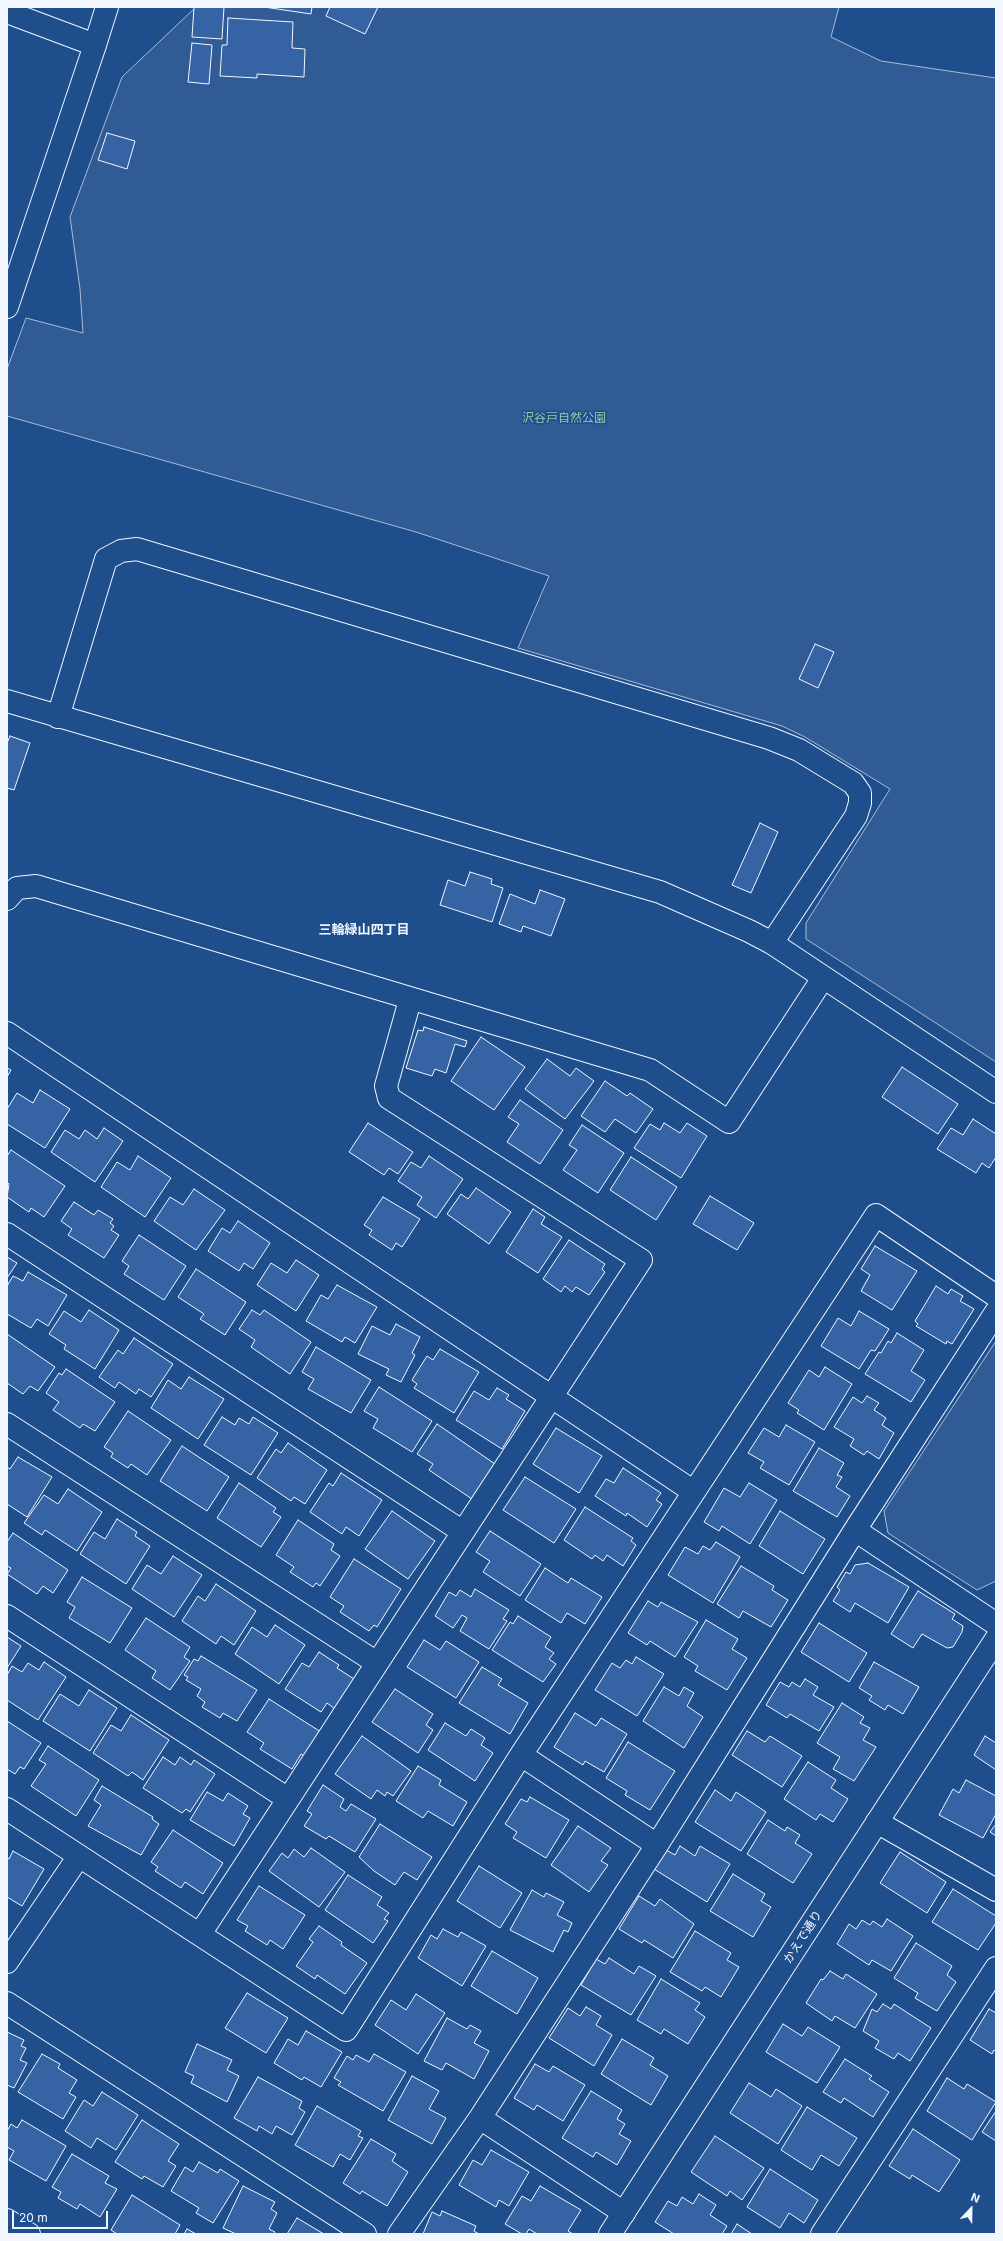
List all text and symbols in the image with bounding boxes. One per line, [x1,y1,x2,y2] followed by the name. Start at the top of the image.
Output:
[522,411,606,425] park label: 沢谷戸自然公園
[319,922,409,938] district label: 三輪緑山四丁目
[781,1908,825,1966] street label: かえで通り
[951,2189,991,2229] north arrow
[969,2190,982,2206] text: N
[14,2203,110,2229] scale bar
[19,2210,48,2225] text: 20 m

